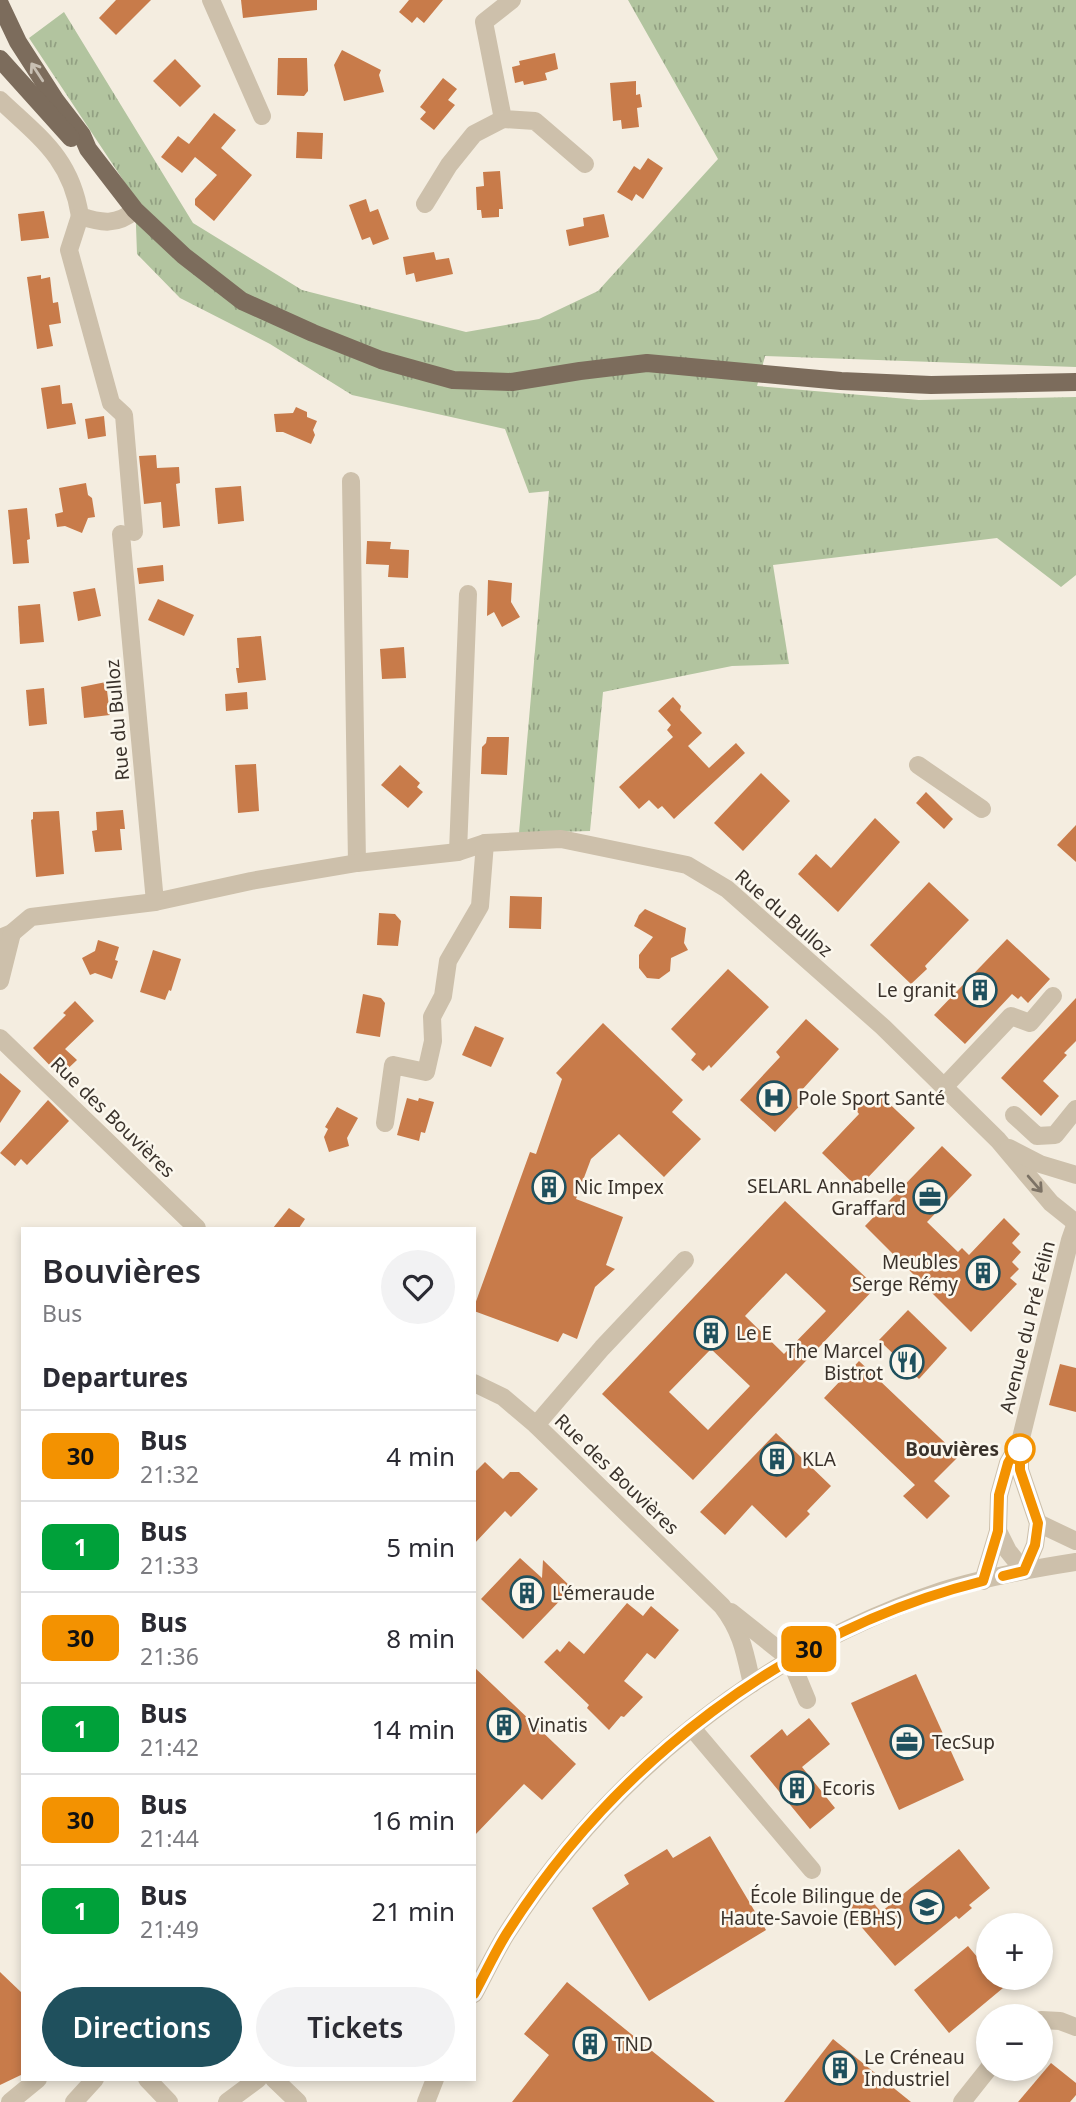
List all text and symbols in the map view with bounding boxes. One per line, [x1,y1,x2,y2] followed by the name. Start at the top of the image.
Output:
[30,63,45,82] one-way arrow
[99,658,135,782] street label: Rue du Bulloz
[730,863,839,963] street label: Rue du Bulloz
[961,971,999,1009] building icon: Le granit
[877,977,956,1003] place label: Le granit
[45,1051,181,1183] street label: Rue des Bouvières
[755,1079,793,1117] hospital icon: Pole Sport Santé
[798,1085,945,1111] place label: Pole Sport Santé
[530,1168,568,1206] building icon: Nic Impex
[747,1173,906,1221] place label: SELARL Annabelle Graffard
[574,1174,664,1200] place label: Nic Impex
[1027,1174,1043,1192] one-way arrow
[911,1178,949,1216] office icon: SELARL Annabelle Graffard
[993,1238,1061,1416] street label: Avenue du Pré Félin
[42,1248,201,1293] text: Bouvières
[852,1249,958,1297] place label: Meubles Serge Rémy
[381,1250,455,1324] button: heart
[964,1254,1002,1292] building icon: Meubles Serge Rémy
[42,1297,82,1329] text: Bus
[692,1314,730,1352] building icon: Le E
[736,1320,772,1346] place label: Le E
[785,1338,883,1386] place label: The Marcel Bistrot
[888,1343,926,1381] restaurant icon: The Marcel Bistrot
[42,1359,188,1395] text: Departures
[549,1408,685,1540] street label: Rue des Bouvières
[140,1422,187,1458] text: Bus
[1005,1434,1035,1464] marker: Bouvières
[905,1436,999,1462] place label: Bouvières
[386,1438,455,1474] text: 4 min
[67,1439,94,1472] text: 30
[758,1440,796,1478] building icon: KLA
[802,1446,837,1472] place label: KLA
[140,1458,199,1490] text: 21:32
[140,1513,187,1549] text: Bus
[386,1529,455,1565] text: 5 min
[74,1530,87,1563] text: 1
[140,1549,199,1581] text: 21:33
[508,1574,546,1612] building icon: L'émeraude
[552,1580,655,1606] place label: L'émeraude
[140,1604,187,1640] text: Bus
[386,1620,455,1656] text: 8 min
[67,1621,94,1654] text: 30
[778,1626,840,1672] line badge: 30
[795,1632,823,1665] text: 30
[140,1640,199,1672] text: 21:36
[140,1695,187,1731] text: Bus
[485,1706,523,1744] building icon: Vinatis
[371,1711,455,1747] text: 14 min
[74,1712,87,1745] text: 1
[528,1712,588,1738] place label: Vinatis
[888,1723,926,1761] office icon: TecSup
[932,1729,995,1755] place label: TecSup
[140,1731,199,1763] text: 21:42
[778,1769,816,1807] building icon: Ecoris
[822,1775,875,1801] place label: Ecoris
[140,1786,187,1822] text: Bus
[371,1802,455,1838] text: 16 min
[67,1803,94,1836] text: 30
[140,1822,199,1854] text: 21:44
[140,1877,187,1913] text: Bus
[720,1883,902,1931] place label: École Bilingue de Haute-Savoie (EBHS)
[908,1888,946,1926] school or university icon: École Bilingue de Haute-Savoie (EBHS)
[371,1893,455,1929] text: 21 min
[74,1894,87,1927] text: 1
[140,1913,199,1945] text: 21:49
[976,1913,1053,2081] map controls
[976,1913,1053,1990] button: +
[42,1987,242,2067] button: Directions
[256,1987,455,2067] button: Tickets
[976,2004,1053,2081] button: −
[571,2025,609,2063] building icon: TND
[614,2031,653,2057] place label: TND
[864,2044,965,2092] place label: Le Créneau Industriel
[821,2049,859,2087] building icon: Le Créneau Industriel

